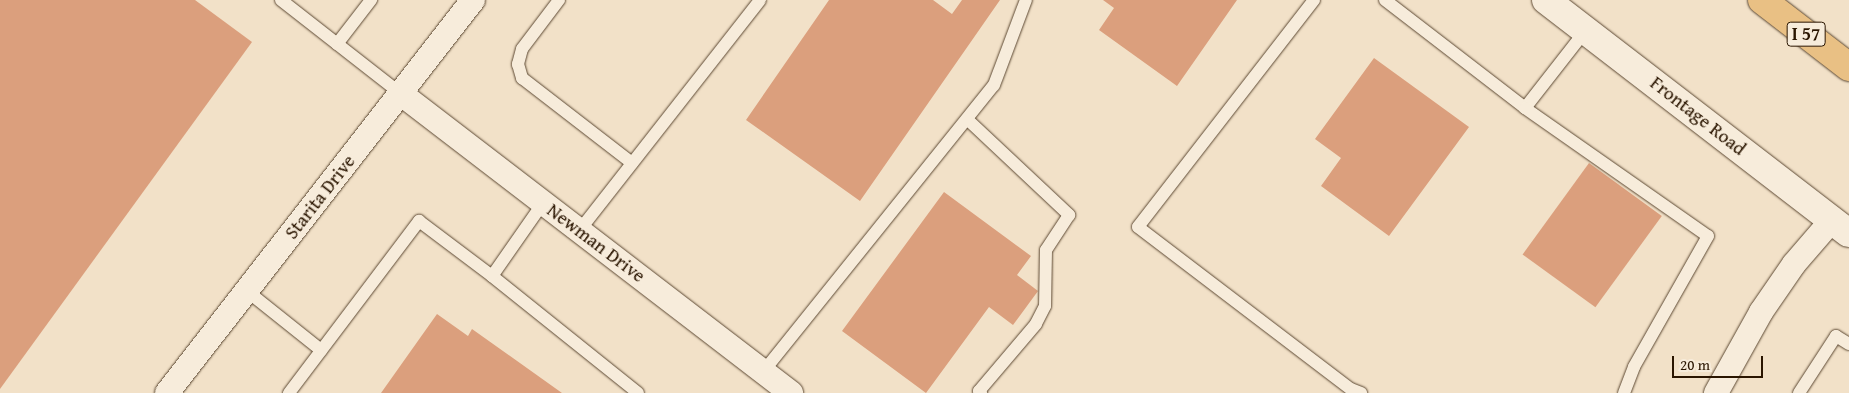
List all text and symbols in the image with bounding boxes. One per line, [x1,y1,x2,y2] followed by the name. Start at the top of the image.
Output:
[1786,18,1826,50] road number: I 57
[1646,72,1750,160] street label: Frontage Road
[280,150,360,244] street label: Starita Drive
[542,199,650,287] street label: Newman Drive
[1674,346,1765,378] scale bar
[1680,354,1710,375] text: 20 m

